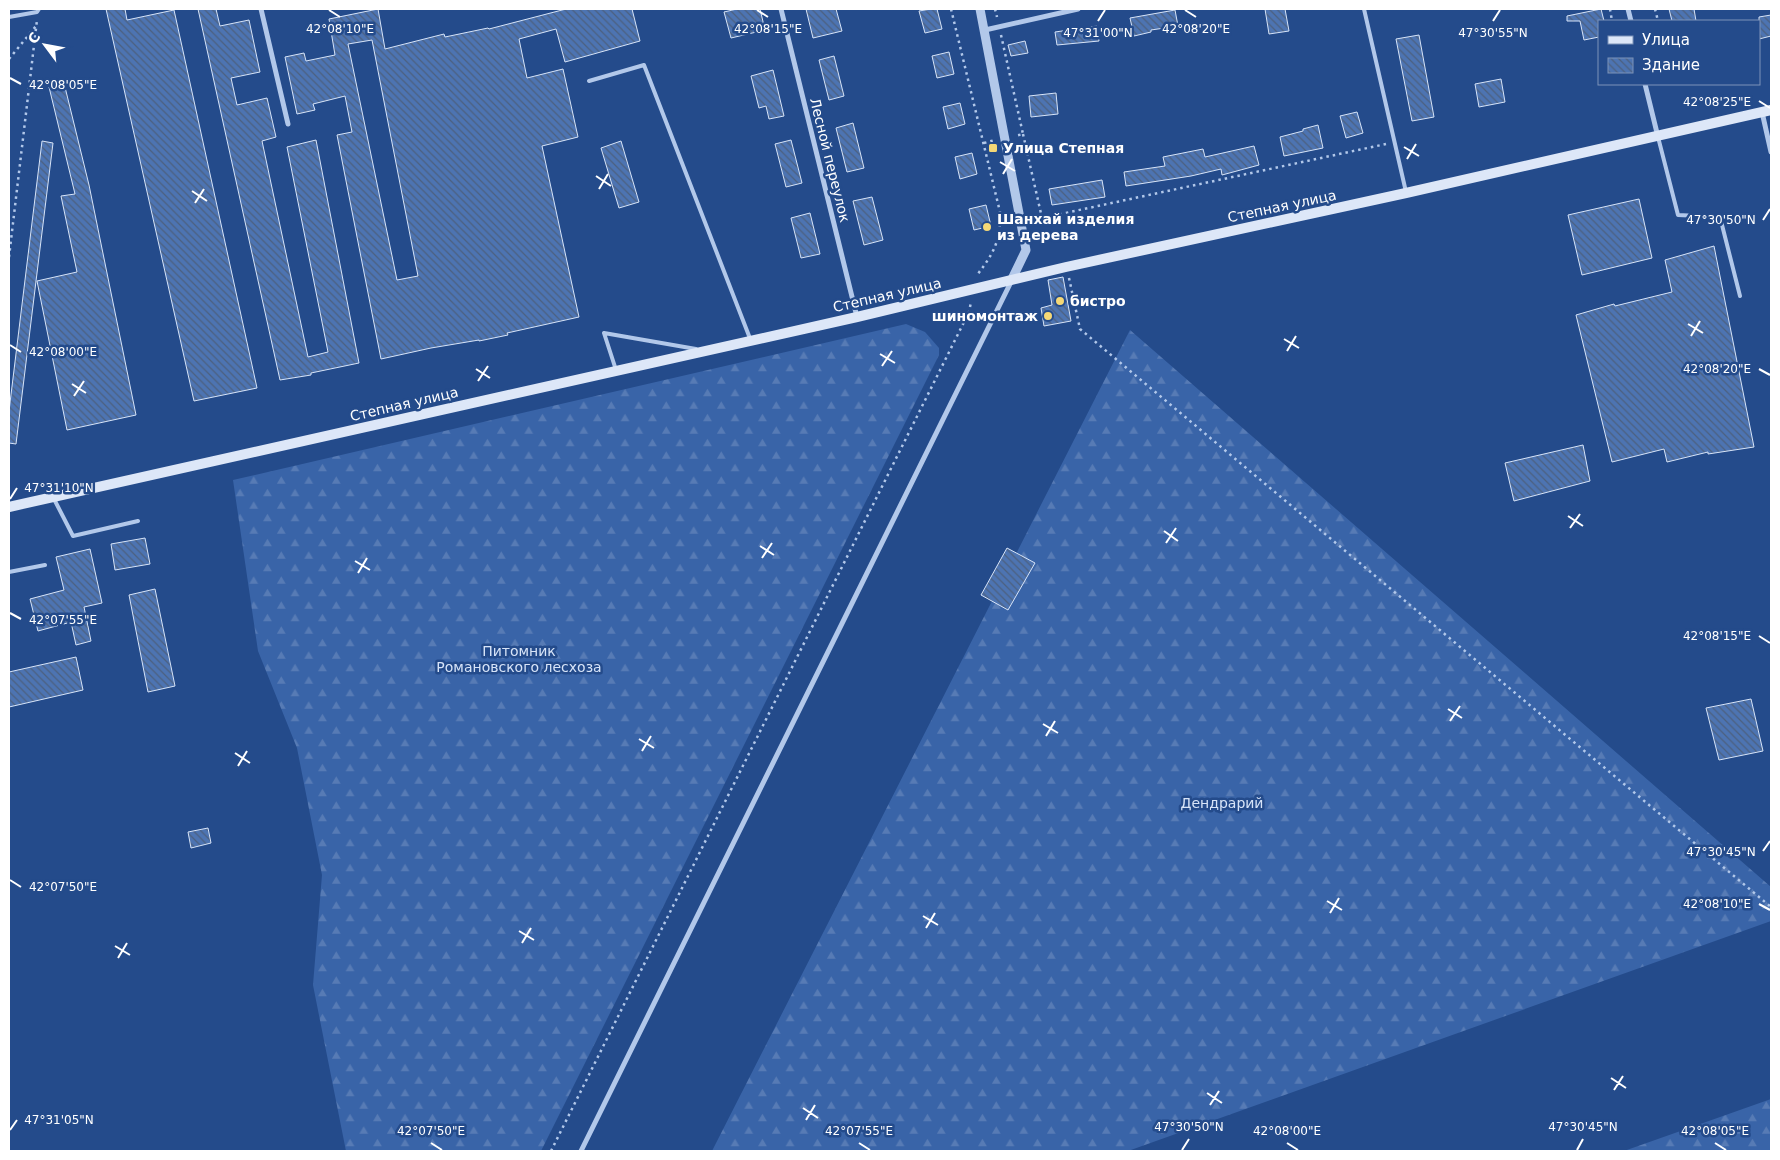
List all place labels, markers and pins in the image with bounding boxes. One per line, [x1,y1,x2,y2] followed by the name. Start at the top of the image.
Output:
[1003,140,1124,156] place label: Улица Степная
[987,142,999,154] marker: Улица Степная
[997,211,1134,243] place label: Шанхай изделия из дерева
[981,221,993,233] marker: Шанхай изделия из дерева
[1070,293,1126,309] place label: бистро
[1054,295,1066,307] marker: бистро
[932,308,1038,324] place label: шиномонтаж
[1042,310,1054,322] marker: шиномонтаж

